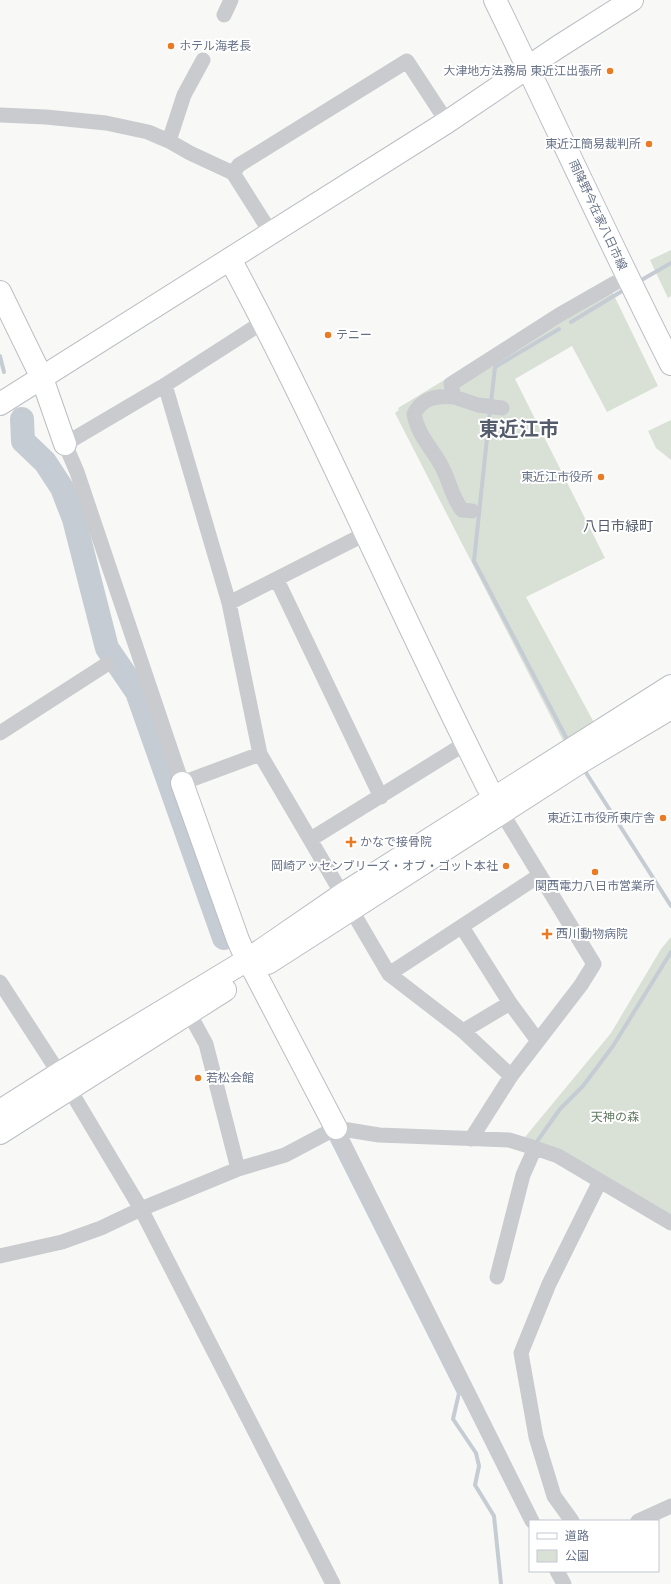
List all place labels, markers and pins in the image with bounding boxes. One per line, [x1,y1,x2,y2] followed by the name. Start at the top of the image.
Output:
[179,38,251,52] place label: ホテル海老長
[166,41,176,51] marker: ホテル海老長
[443,63,602,77] place label: 大津地方法務局 東近江出張所
[605,66,615,76] marker: 大津地方法務局 東近江出張所
[545,136,641,150] place label: 東近江簡易裁判所
[644,139,654,149] marker: 東近江簡易裁判所
[336,327,372,341] place label: テニー
[323,330,333,340] marker: テニー
[521,469,593,483] place label: 東近江市役所
[596,472,606,482] marker: 東近江市役所
[547,810,655,824] place label: 東近江市役所東庁舎
[658,813,668,823] marker: 東近江市役所東庁舎
[360,834,432,848] place label: かなで接骨院
[345,836,357,848] marker: かなで接骨院
[271,858,498,872] place label: 岡崎アッセンブリーズ・オブ・ゴット本社
[501,861,511,871] marker: 岡崎アッセンブリーズ・オブ・ゴット本社
[590,867,600,877] marker: 関西電力八日市営業所
[535,878,655,892] place label: 関西電力八日市営業所
[556,926,628,940] place label: 西川動物病院
[541,928,553,940] marker: 西川動物病院
[206,1070,254,1084] place label: 若松会館
[193,1073,203,1083] marker: 若松会館

